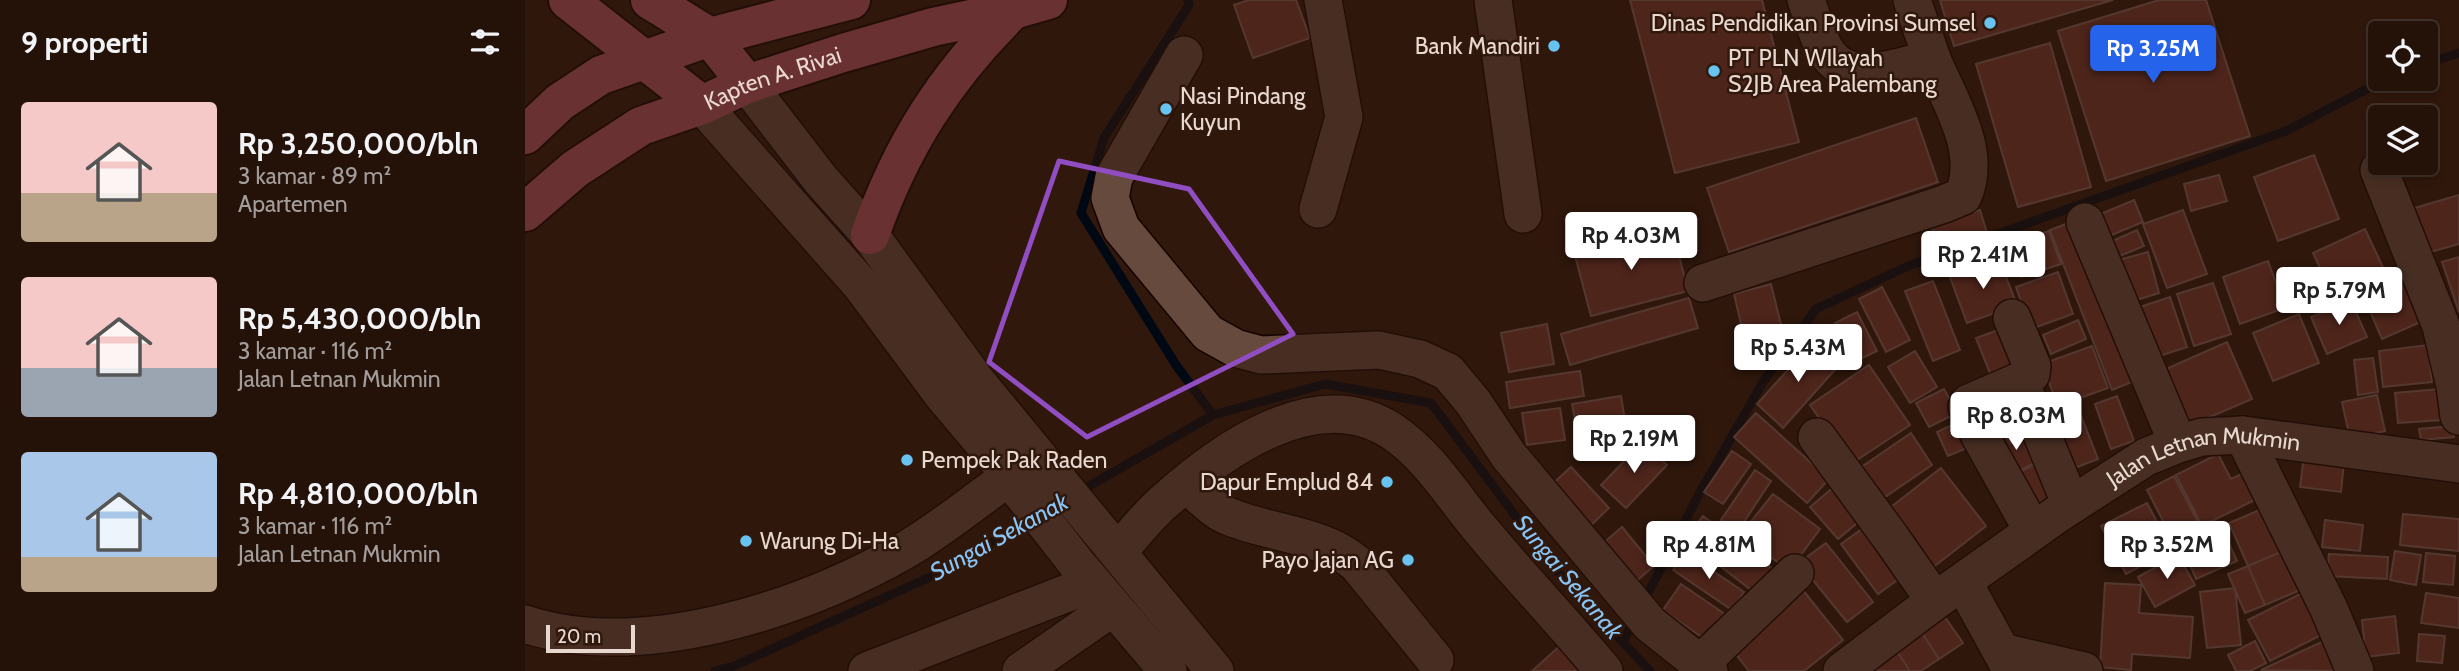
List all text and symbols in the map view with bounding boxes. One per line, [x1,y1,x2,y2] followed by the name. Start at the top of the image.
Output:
[1651,9,1977,37] place label: Dinas Pendidikan Provinsi Sumsel
[1982,15,1998,31] marker: Dinas Pendidikan Provinsi Sumsel
[2368,21,2438,175] map controls
[2368,21,2438,91] button: locate
[466,23,504,61] icon: filters
[21,24,149,61] text: 9 properti
[2081,25,2225,85] pin: Rp 3.25M
[1415,32,1540,60] place label: Bank Mandiri
[2106,34,2200,62] text: Rp 3.25M
[1546,38,1562,54] marker: Bank Mandiri
[699,41,845,116] street label: Kapten A. Rivai
[1728,44,1937,98] place label: PT PLN WIlayah S2JB Area Palembang
[1706,63,1722,79] marker: PT PLN WIlayah S2JB Area Palembang
[1180,82,1306,136] place label: Nasi Pindang Kuyun
[1158,101,1174,117] marker: Nasi Pindang Kuyun
[2368,105,2438,175] button: layers
[238,125,479,162] text: Rp 3,250,000/bln
[77,130,161,214] icon: home
[238,162,391,190] text: 3 kamar · 89 m²
[238,190,348,218] text: Apartemen
[1559,212,1703,272] pin: Rp 4.03M
[1581,221,1681,249] text: Rp 4.03M
[1911,232,2055,291] pin: Rp 2.41M
[1937,240,2029,268] text: Rp 2.41M
[2267,268,2411,327] pin: Rp 5.79M
[2292,276,2386,304] text: Rp 5.79M
[238,300,481,337] text: Rp 5,430,000/bln
[77,305,161,389] icon: home
[1726,324,1870,384] pin: Rp 5.43M
[1750,333,1846,361] text: Rp 5.43M
[238,337,392,365] text: 3 kamar · 116 m²
[238,365,441,393] text: Jalan Letnan Mukmin
[1944,392,2088,452] pin: Rp 8.03M
[1966,401,2066,429] text: Rp 8.03M
[1562,416,1706,475] pin: Rp 2.19M
[2100,421,2302,493] street label: Jalan Letnan Mukmin
[1589,424,1679,452] text: Rp 2.19M
[921,446,1107,474] place label: Pempek Pak Raden
[899,452,915,468] marker: Pempek Pak Raden
[1200,468,1373,496] place label: Dapur Emplud 84
[1379,474,1395,490] marker: Dapur Emplud 84
[238,475,478,512] text: Rp 4,810,000/bln
[77,480,161,564] icon: home
[924,486,1074,587] water label: Sungai Sekanak
[1508,508,1629,645] water label: Sungai Sekanak
[238,512,392,540] text: 3 kamar · 116 m²
[1637,522,1781,581] pin: Rp 4.81M
[2095,522,2239,581] pin: Rp 3.52M
[760,527,899,555] place label: Warung Di-Ha
[1662,530,1756,558] text: Rp 4.81M
[2120,530,2214,558] text: Rp 3.52M
[738,533,754,549] marker: Warung Di-Ha
[238,540,441,568] text: Jalan Letnan Mukmin
[1261,546,1394,574] place label: Payo Jajan AG
[1400,552,1416,568] marker: Payo Jajan AG
[546,622,635,654] scale bar
[557,625,601,648] text: 20 m

